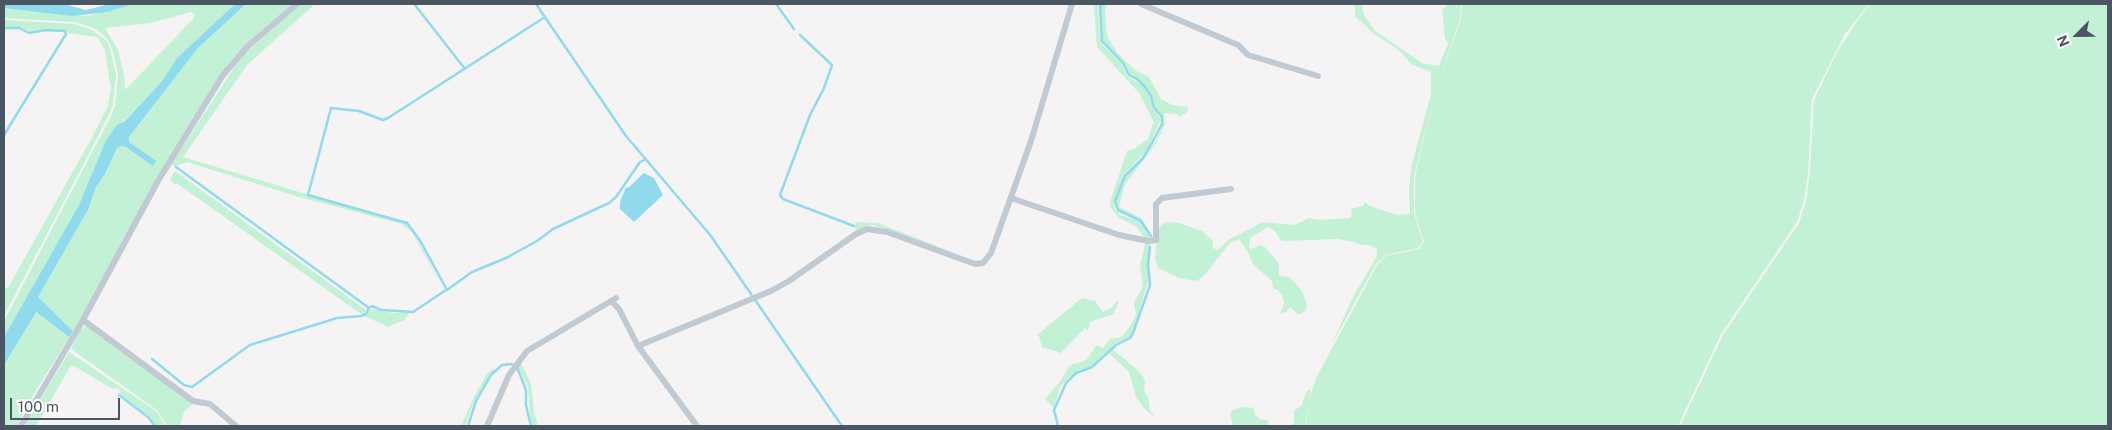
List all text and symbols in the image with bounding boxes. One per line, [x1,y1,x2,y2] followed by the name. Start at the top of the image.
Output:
[2052,10,2102,60] north arrow
[2054,33,2073,49] text: N
[12,388,122,420] scale bar
[18,398,59,415] text: 100 m

